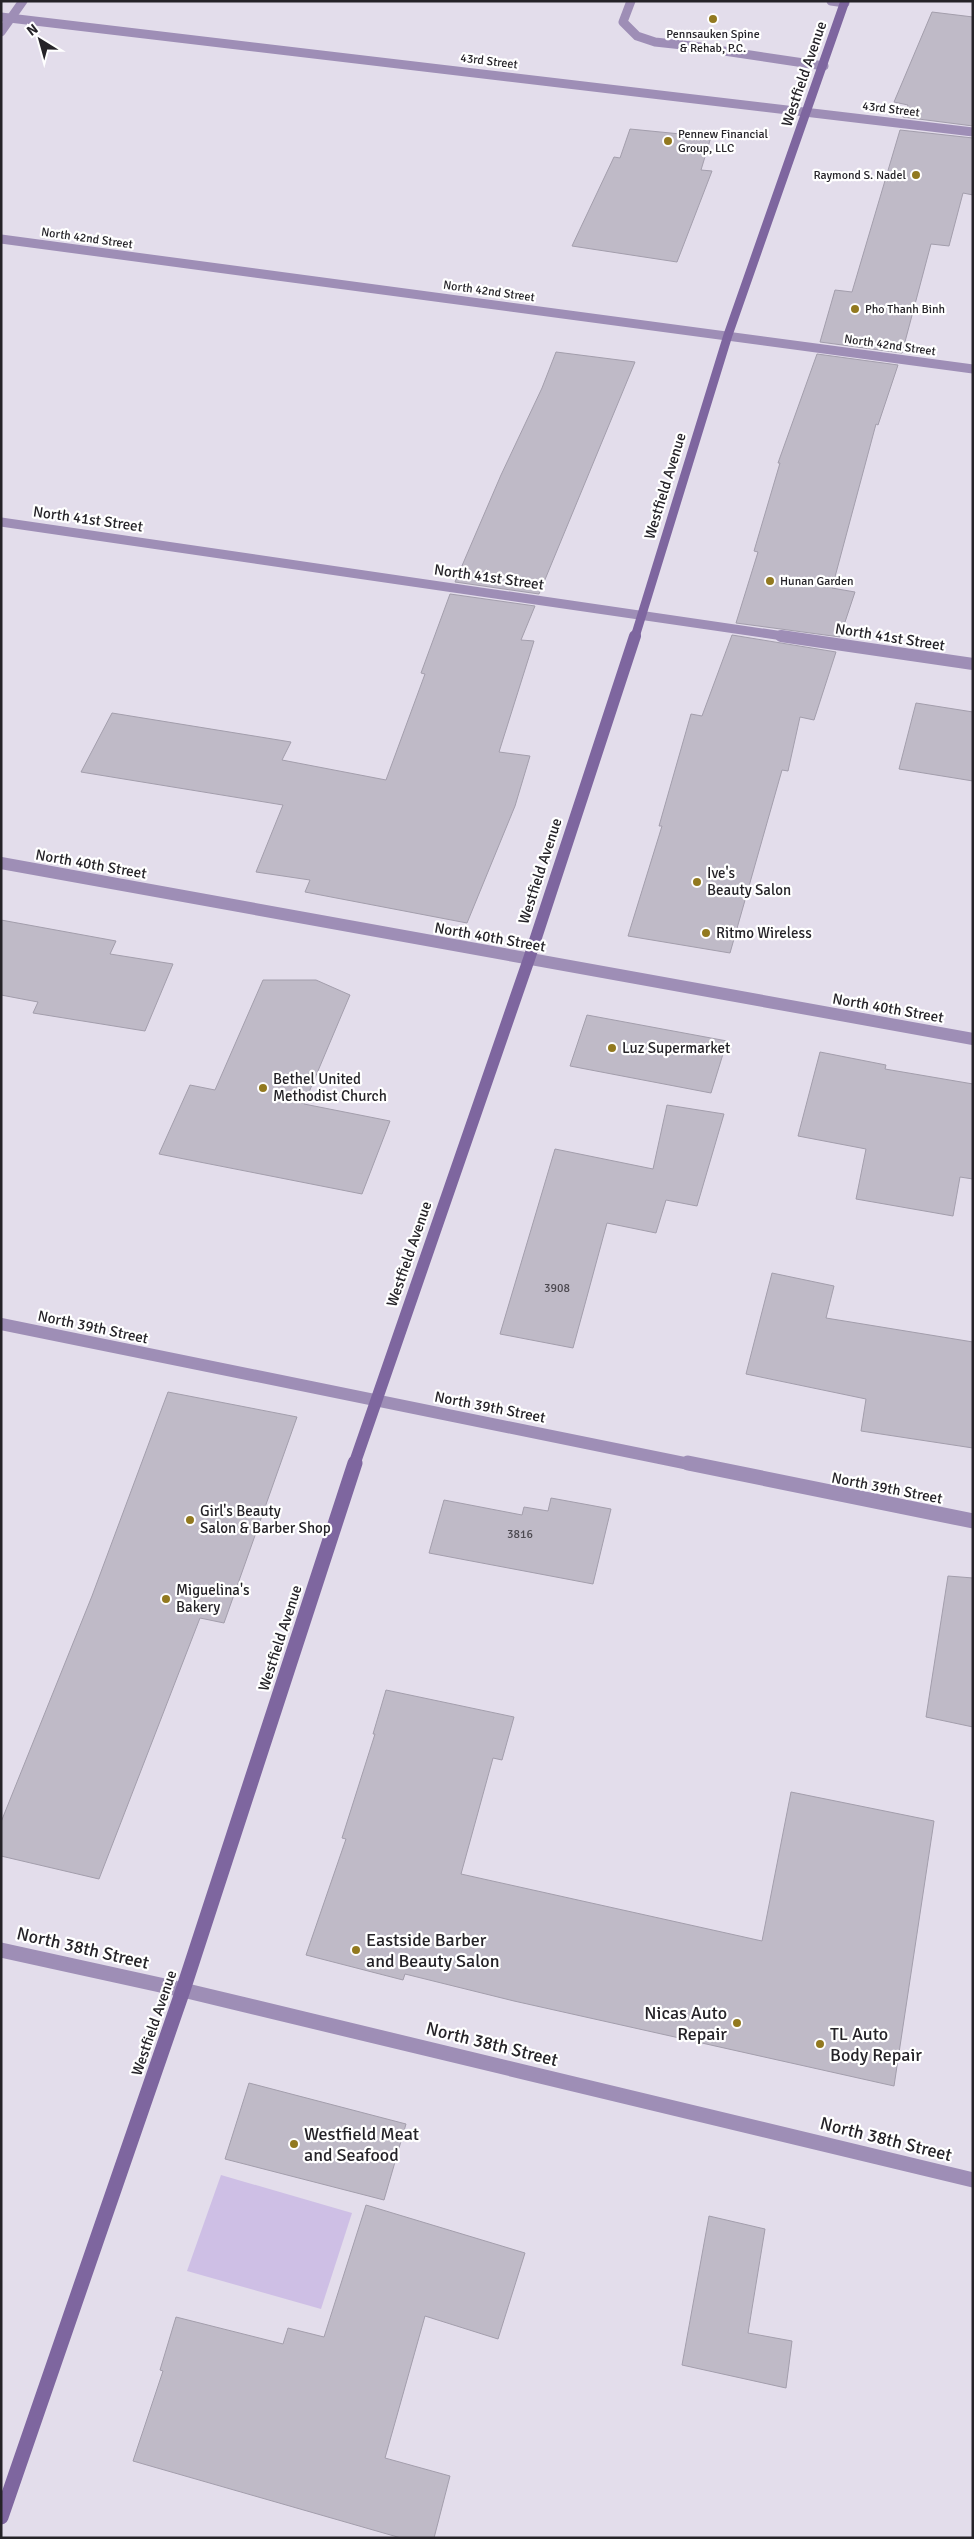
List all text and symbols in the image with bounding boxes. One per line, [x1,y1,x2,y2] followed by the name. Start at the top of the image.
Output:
[707,13,719,25] marker: Pennsauken Spine & Rehab, P.C.
[15,15,65,65] north arrow
[778,19,830,129] street label: Westfield Avenue
[23,20,41,40] text: N
[666,27,760,56] place label: Pennsauken Spine & Rehab, P.C.
[459,51,518,72] street label: 43rd Street
[861,99,920,120] street label: 43rd Street
[678,127,769,156] place label: Pennew Financial Group, LLC
[662,135,674,147] marker: Pennew Financial Group, LLC
[813,168,906,183] place label: Raymond S. Nadel
[910,169,922,181] marker: Raymond S. Nadel
[40,225,134,252] street label: North 42nd Street
[442,278,536,305] street label: North 42nd Street
[865,302,945,317] place label: Pho Thanh Binh
[849,303,861,315] marker: Pho Thanh Binh
[843,332,937,359] street label: North 42nd Street
[640,431,690,541] street label: Westfield Avenue
[32,502,144,536] street label: North 41st Street
[433,560,545,594] street label: North 41st Street
[780,574,854,589] place label: Hunan Garden
[764,575,776,587] marker: Hunan Garden
[834,619,946,655] street label: North 41st Street
[514,816,566,926] street label: Westfield Avenue
[34,845,148,883] street label: North 40th Street
[707,864,791,899] place label: Ive's Beauty Salon
[691,876,703,888] marker: Ive's Beauty Salon
[433,918,547,956] street label: North 40th Street
[716,924,812,942] place label: Ritmo Wireless
[700,927,712,939] marker: Ritmo Wireless
[831,989,945,1027] street label: North 40th Street
[622,1039,730,1057] place label: Luz Supermarket
[606,1042,618,1054] marker: Luz Supermarket
[273,1070,387,1105] place label: Bethel United Methodist Church
[257,1082,269,1094] marker: Bethel United Methodist Church
[383,1199,435,1309] street label: Westfield Avenue
[544,1281,570,1296] house number: 3908
[36,1306,150,1348] street label: North 39th Street
[433,1387,547,1427] street label: North 39th Street
[830,1468,944,1508] street label: North 39th Street
[200,1502,331,1537] place label: Girl's Beauty Salon & Barber Shop
[184,1514,196,1526] marker: Girl's Beauty Salon & Barber Shop
[507,1527,533,1542] house number: 3816
[176,1581,250,1616] place label: Miguelina's Bakery
[254,1583,306,1693] street label: Westfield Avenue
[160,1593,172,1605] marker: Miguelina's Bakery
[15,1922,151,1974] street label: North 38th Street
[366,1929,499,1972] place label: Eastside Barber and Beauty Salon
[350,1944,362,1956] marker: Eastside Barber and Beauty Salon
[128,1968,180,2078] street label: Westfield Avenue
[644,2002,727,2045] place label: Nicas Auto Repair
[424,2017,560,2071] street label: North 38th Street
[731,2017,743,2029] marker: Nicas Auto Repair
[830,2023,922,2066] place label: TL Auto Body Repair
[814,2038,826,2050] marker: TL Auto Body Repair
[818,2112,954,2166] street label: North 38th Street
[304,2123,419,2166] place label: Westfield Meat and Seafood
[288,2138,300,2150] marker: Westfield Meat and Seafood

